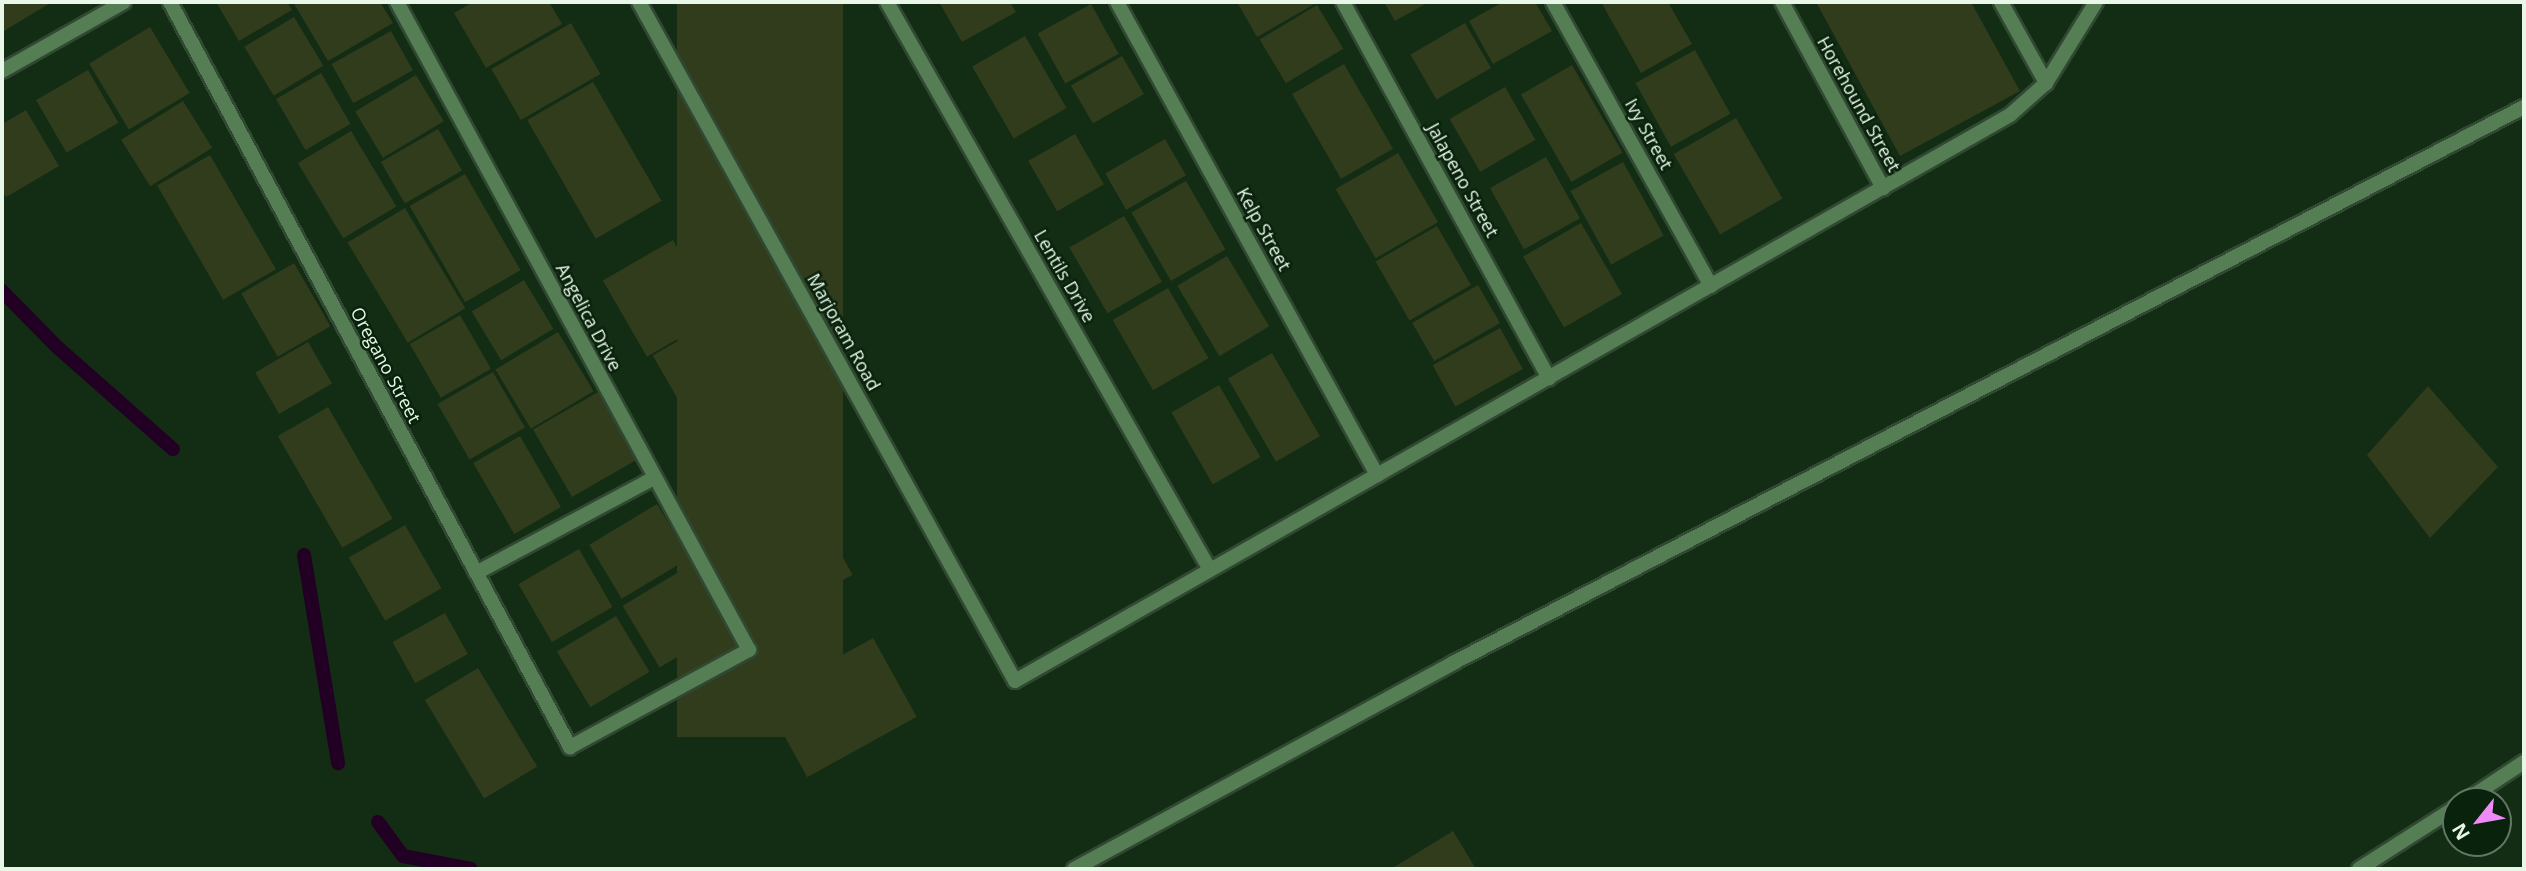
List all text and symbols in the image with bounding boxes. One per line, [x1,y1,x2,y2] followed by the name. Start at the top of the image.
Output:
[1813,33,1905,175] street label: Horehound Street
[1621,95,1677,173] street label: Ivy Street
[1423,119,1503,241] street label: Jalapeno Street
[1232,184,1296,274] street label: Kelp Street
[1030,226,1100,326] street label: Lentils Drive
[552,260,626,374] street label: Angelica Drive
[803,270,885,394] street label: Marjoram Road
[346,303,426,427] street label: Oregano Street
[2442,787,2512,857] north arrow
[2446,818,2476,845] text: N

